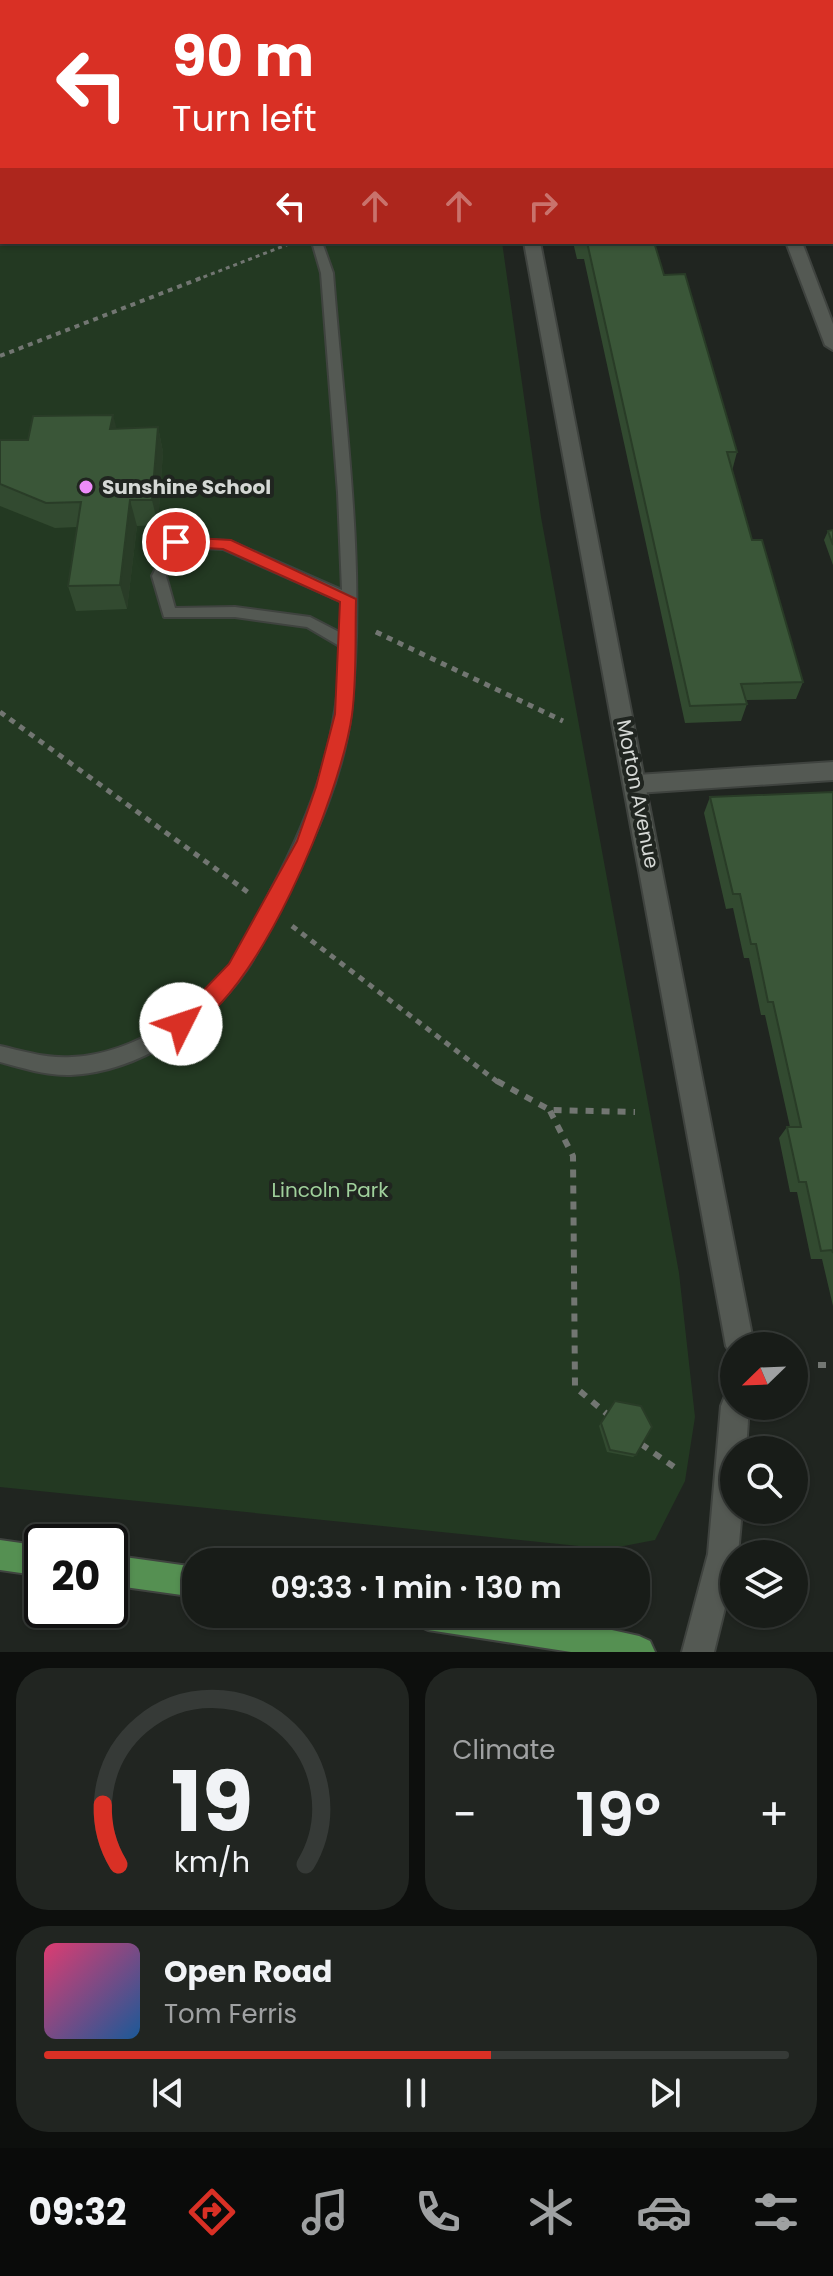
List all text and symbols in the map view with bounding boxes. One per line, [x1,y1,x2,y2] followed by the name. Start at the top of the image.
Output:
[172,17,314,96] text: 90 m
[40,32,144,136] icon: left
[172,93,317,144] text: Turn left
[269,184,313,228] icon: left
[353,184,397,228] icon: ahead
[437,184,481,228] icon: ahead
[521,184,565,228] icon: right
[102,473,271,501] place label: Sunshine School
[77,478,95,496] marker: Sunshine School
[142,508,210,576] pin
[154,520,198,564] icon: arrive
[610,717,666,871] street label: Morton Avenue
[139,982,223,1066] position arrow
[271,1176,389,1204] park label: Lincoln Park
[720,1332,808,1420] north arrow
[720,1332,808,1628] map controls
[720,1436,808,1524] button: search
[24,1524,128,1628] speed limit sign: 20
[720,1540,808,1628] button: layers
[270,1566,562,1609] text: 09:33 · 1 min · 130 m
[453,1732,555,1768] text: Climate
[171,1744,253,1860] text: 19
[575,1773,661,1857] text: 19°
[453,1784,477,1845] text: −
[759,1784,789,1845] text: +
[174,1842,250,1882] text: km/h
[164,1950,332,1993] text: Open Road
[164,1996,297,2032] text: Tom Ferris
[146,2071,190,2115] icon: previous
[394,2071,438,2115] icon: pause
[643,2071,687,2115] icon: next
[184,2184,240,2240] icon: directions
[297,2184,353,2240] icon: music
[410,2184,466,2240] icon: phone
[523,2184,579,2240] icon: climate
[636,2184,692,2240] icon: car
[748,2184,804,2240] icon: filters
[28,2187,127,2238] text: 09:32

